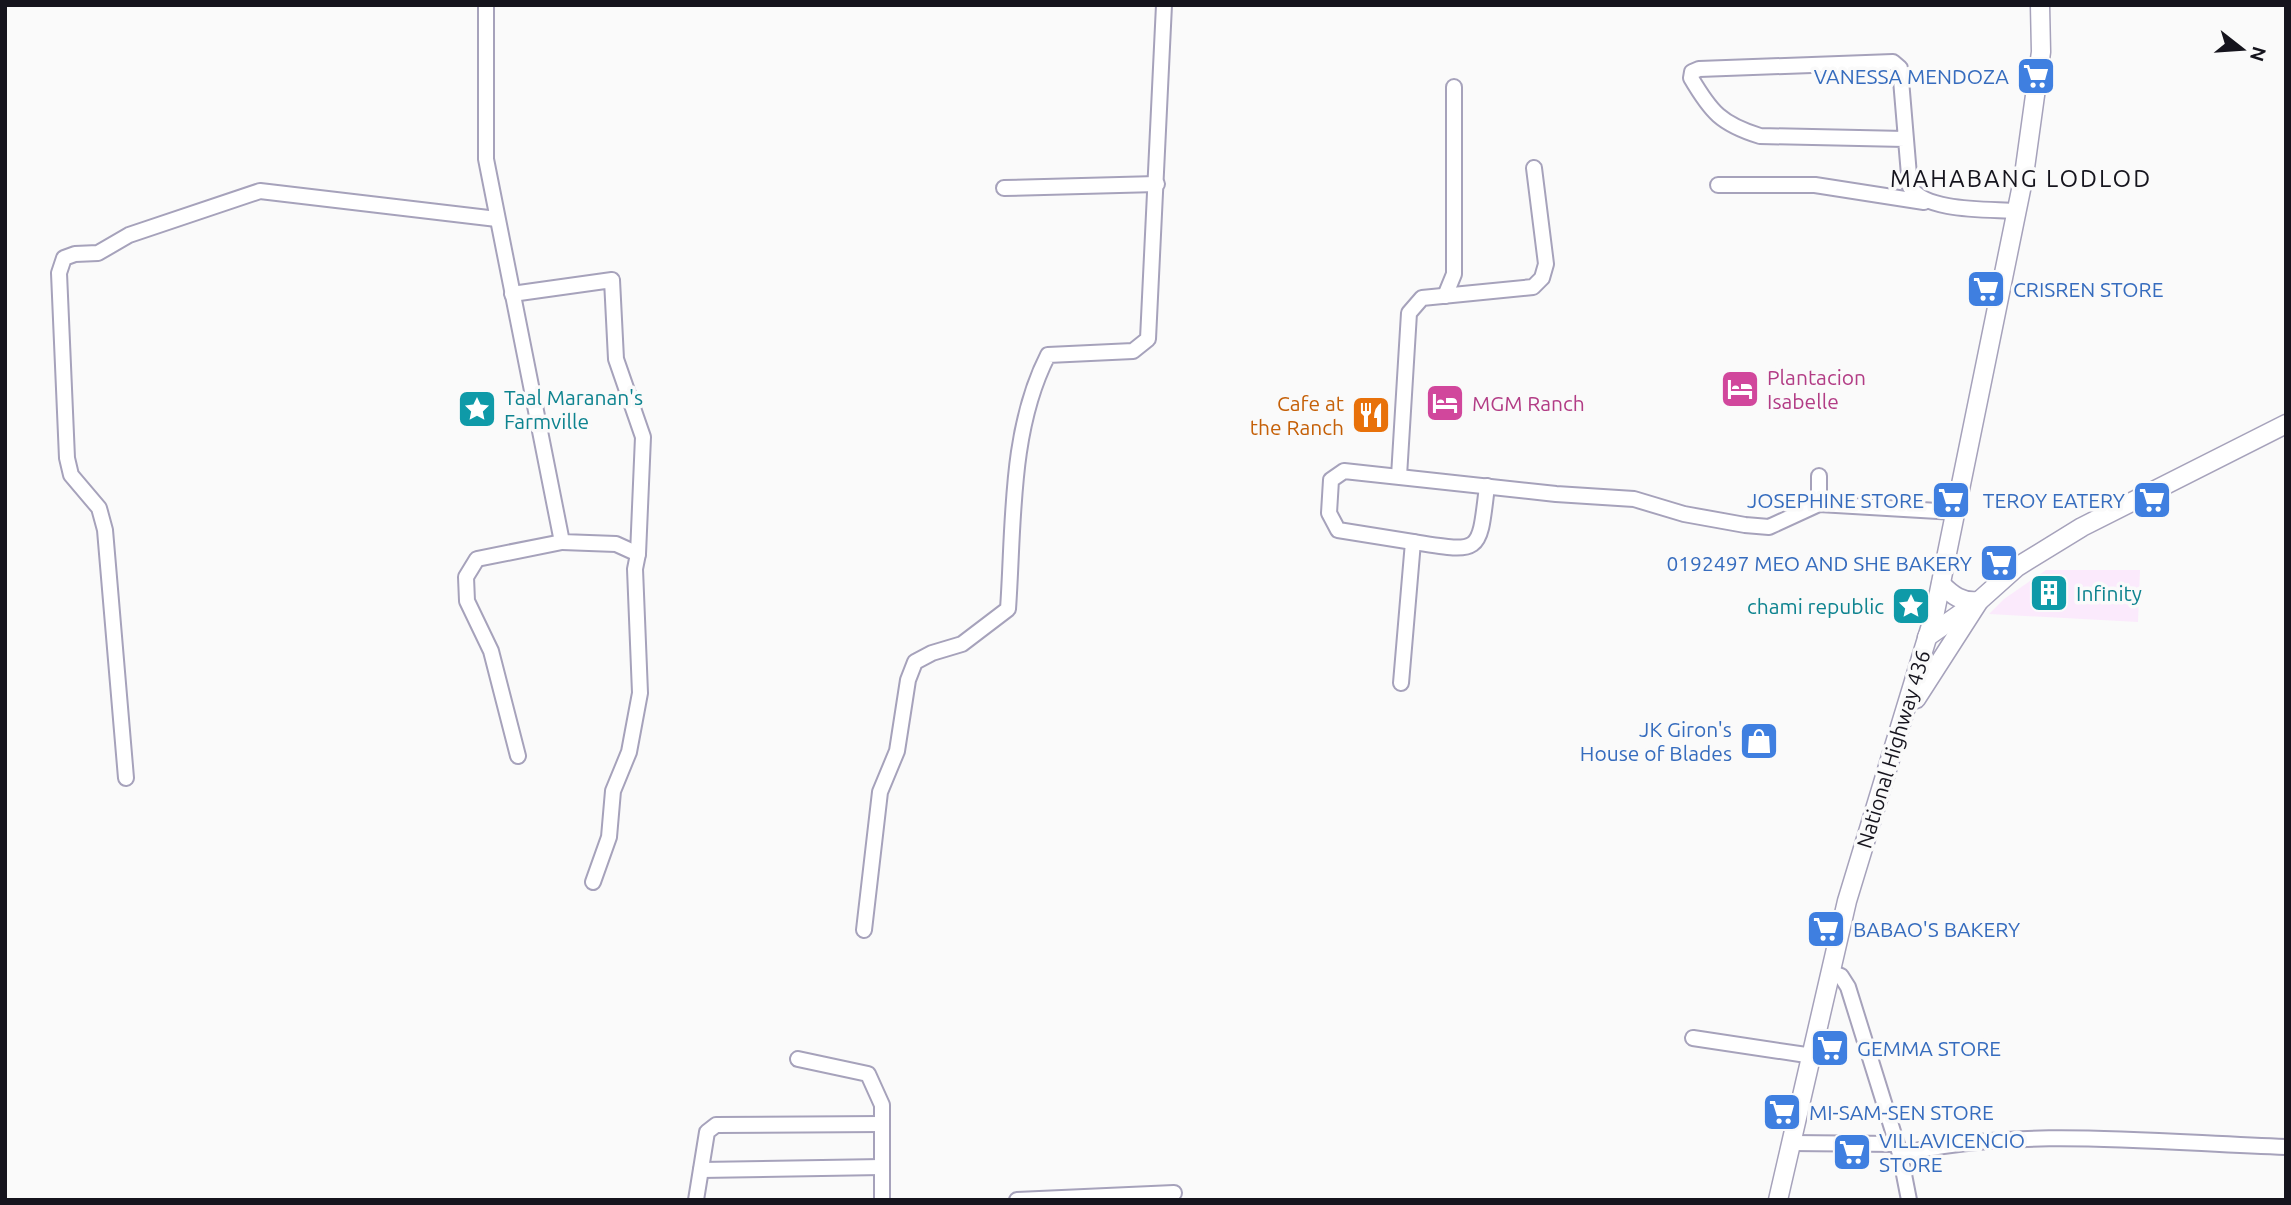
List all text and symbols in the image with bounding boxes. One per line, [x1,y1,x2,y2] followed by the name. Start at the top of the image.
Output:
[2207,14,2277,84] north arrow
[2246,44,2271,64] text: N
[2015,55,2057,97] supermarket icon: VANESSA MENDOZA
[1814,64,2009,88] place label: VANESSA MENDOZA
[1890,165,2152,192] district label: MAHABANG LODLOD
[1965,268,2007,310] supermarket icon: CRISREN STORE
[2013,277,2164,301] place label: CRISREN STORE
[1767,365,1866,413] place label: Plantacion Isabelle
[1719,368,1761,410] hotel icon: Plantacion Isabelle
[1424,382,1466,424] hotel icon: MGM Ranch
[504,385,643,433] place label: Taal Maranan's Farmville
[456,388,498,430] place icon: Taal Maranan's Farmville
[1250,391,1344,439] place label: Cafe at the Ranch
[1472,391,1585,415] place label: MGM Ranch
[1350,394,1392,436] restaurant icon: Cafe at the Ranch
[1930,479,1972,521] supermarket icon: JOSEPHINE STORE
[2131,479,2173,521] supermarket icon: TEROY EATERY
[1747,488,1924,512] place label: JOSEPHINE STORE
[1983,488,2125,512] place label: TEROY EATERY
[1978,542,2020,584] supermarket icon: 0192497 MEO AND SHE BAKERY
[1666,551,1972,575] place label: 0192497 MEO AND SHE BAKERY
[2028,572,2070,614] building icon: Infinity
[2076,581,2142,605] place label: Infinity
[1890,585,1932,627] place icon: chami republic
[1747,594,1884,618] place label: chami republic
[1851,647,1935,851] street label: National Highway 436
[1580,717,1732,765] place label: JK Giron's House of Blades
[1738,720,1780,762] shop icon: JK Giron's House of Blades
[1805,908,1847,950] supermarket icon: BABAO'S BAKERY
[1853,917,2020,941] place label: BABAO'S BAKERY
[1809,1027,1851,1069] supermarket icon: GEMMA STORE
[1857,1036,2001,1060] place label: GEMMA STORE
[1761,1091,1803,1133] supermarket icon: MI-SAM-SEN STORE
[1809,1100,1994,1124] place label: MI-SAM-SEN STORE
[1879,1128,2025,1176] place label: VILLAVICENCIO STORE
[1831,1131,1873,1173] supermarket icon: VILLAVICENCIO STORE

